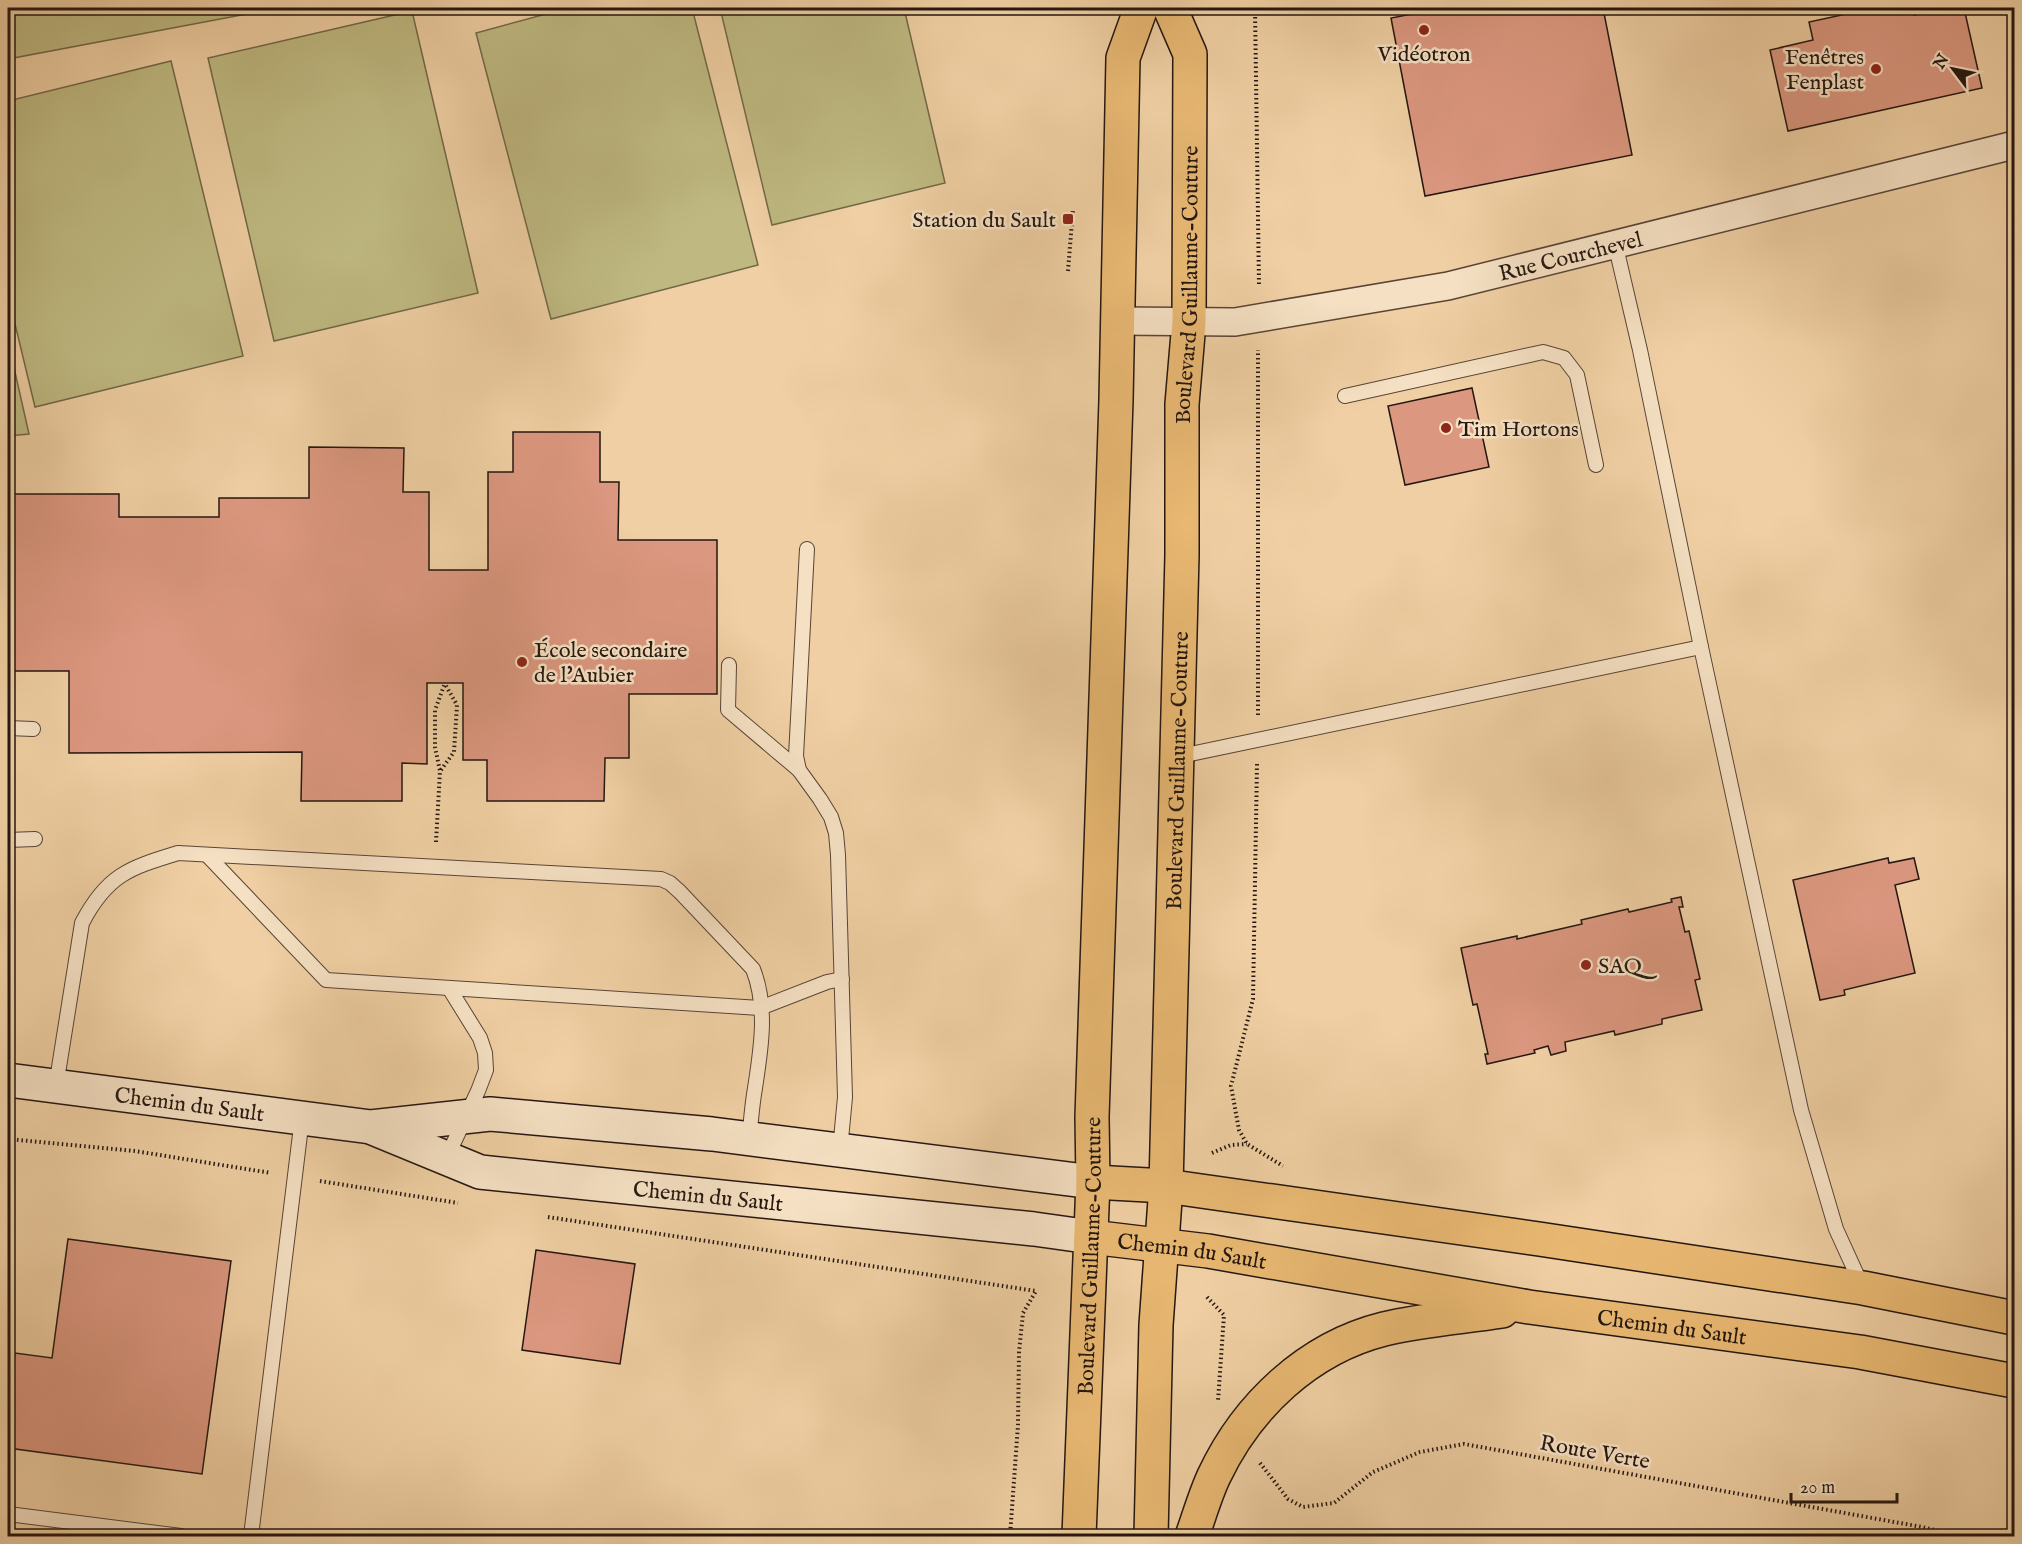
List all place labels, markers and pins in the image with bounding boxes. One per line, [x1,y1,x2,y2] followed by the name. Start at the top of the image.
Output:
[1417,23,1431,37] marker: Vidéotron
[1377,41,1471,69] place label: Vidéotron
[1785,44,1864,97] place label: Fenêtres Fenplast
[1869,62,1883,76] marker: Fenêtres Fenplast
[912,207,1056,235] place label: Station du Sault
[1061,212,1075,226] marker: Station du Sault
[1458,416,1579,444] place label: Tim Hortons
[1439,421,1453,435] marker: Tim Hortons
[534,637,687,690] place label: École secondaire de l'Aubier
[515,655,529,669] marker: École secondaire de l'Aubier
[1598,953,1658,981] place label: SAQ
[1579,958,1593,972] marker: SAQ

